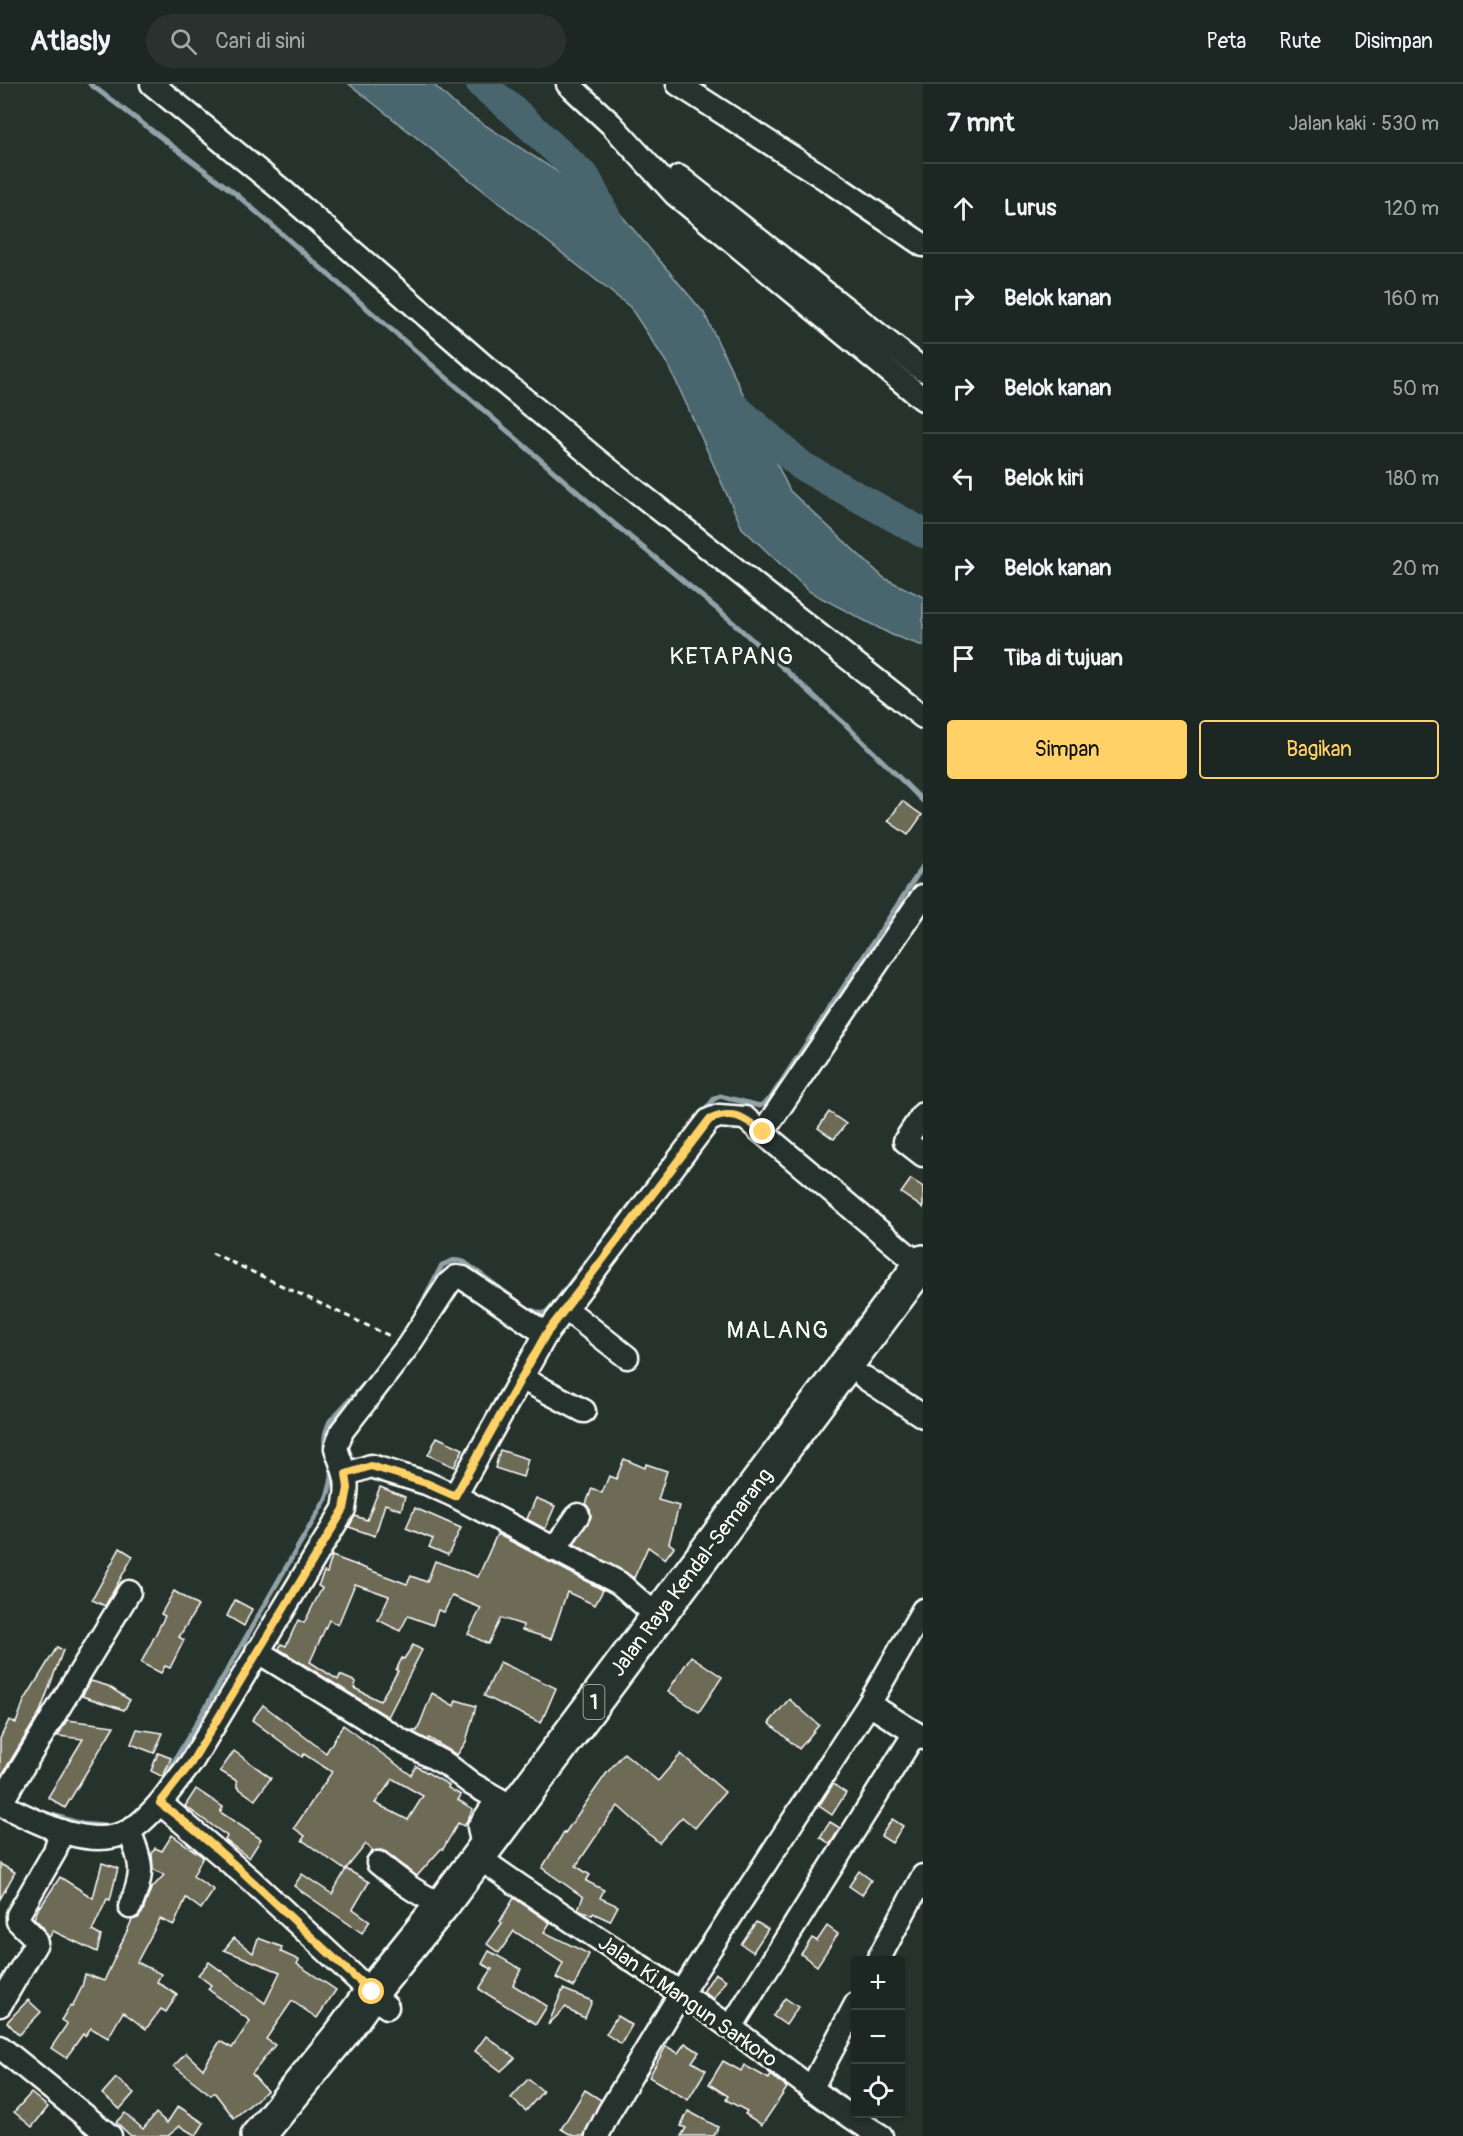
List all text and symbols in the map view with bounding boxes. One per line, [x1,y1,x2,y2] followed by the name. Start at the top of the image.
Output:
[146,14,566,68] search box
[30,24,110,59] text: Atlasly
[167,25,200,58] icon: search
[215,27,305,55] text: Cari di sini
[1206,28,1246,55] text: Peta
[1279,28,1321,55] text: Rute
[1354,28,1433,55] text: Disimpan
[947,107,1014,139] text: 7 mnt
[1289,111,1439,136] text: Jalan kaki · 530 m
[947,192,980,225] icon: ahead
[1004,194,1056,222] text: Lurus
[1384,196,1439,221] text: 120 m
[947,282,980,315] icon: right
[1004,284,1112,312] text: Belok kanan
[1384,286,1439,311] text: 160 m
[947,372,980,405] icon: right
[1004,374,1112,402] text: Belok kanan
[1392,376,1439,401] text: 50 m
[947,462,980,495] icon: left
[1004,464,1083,492] text: Belok kiri
[1385,466,1439,491] text: 180 m
[947,552,980,585] icon: right
[1004,554,1112,582] text: Belok kanan
[1392,556,1439,581] text: 20 m
[669,642,795,671] district label: KETAPANG
[947,642,980,675] icon: arrive
[1004,644,1123,672] text: Tiba di tujuan
[947,720,1187,779] button: Simpan
[1199,720,1439,779] button: Bagikan
[749,1118,775,1144] route end
[726,1316,830,1345] district label: MALANG
[604,1463,779,1682] street label: Jalan Raya Kendal-Semarang
[584,1685,604,1719] road number: 1
[593,1929,783,2074] street label: Jalan Ki Mangun Sarkoro
[851,1956,905,2118] map controls
[851,1956,905,2010] button: +
[358,1978,384,2004] route start
[851,2010,905,2064] button: −
[851,2064,905,2118] button: locate

